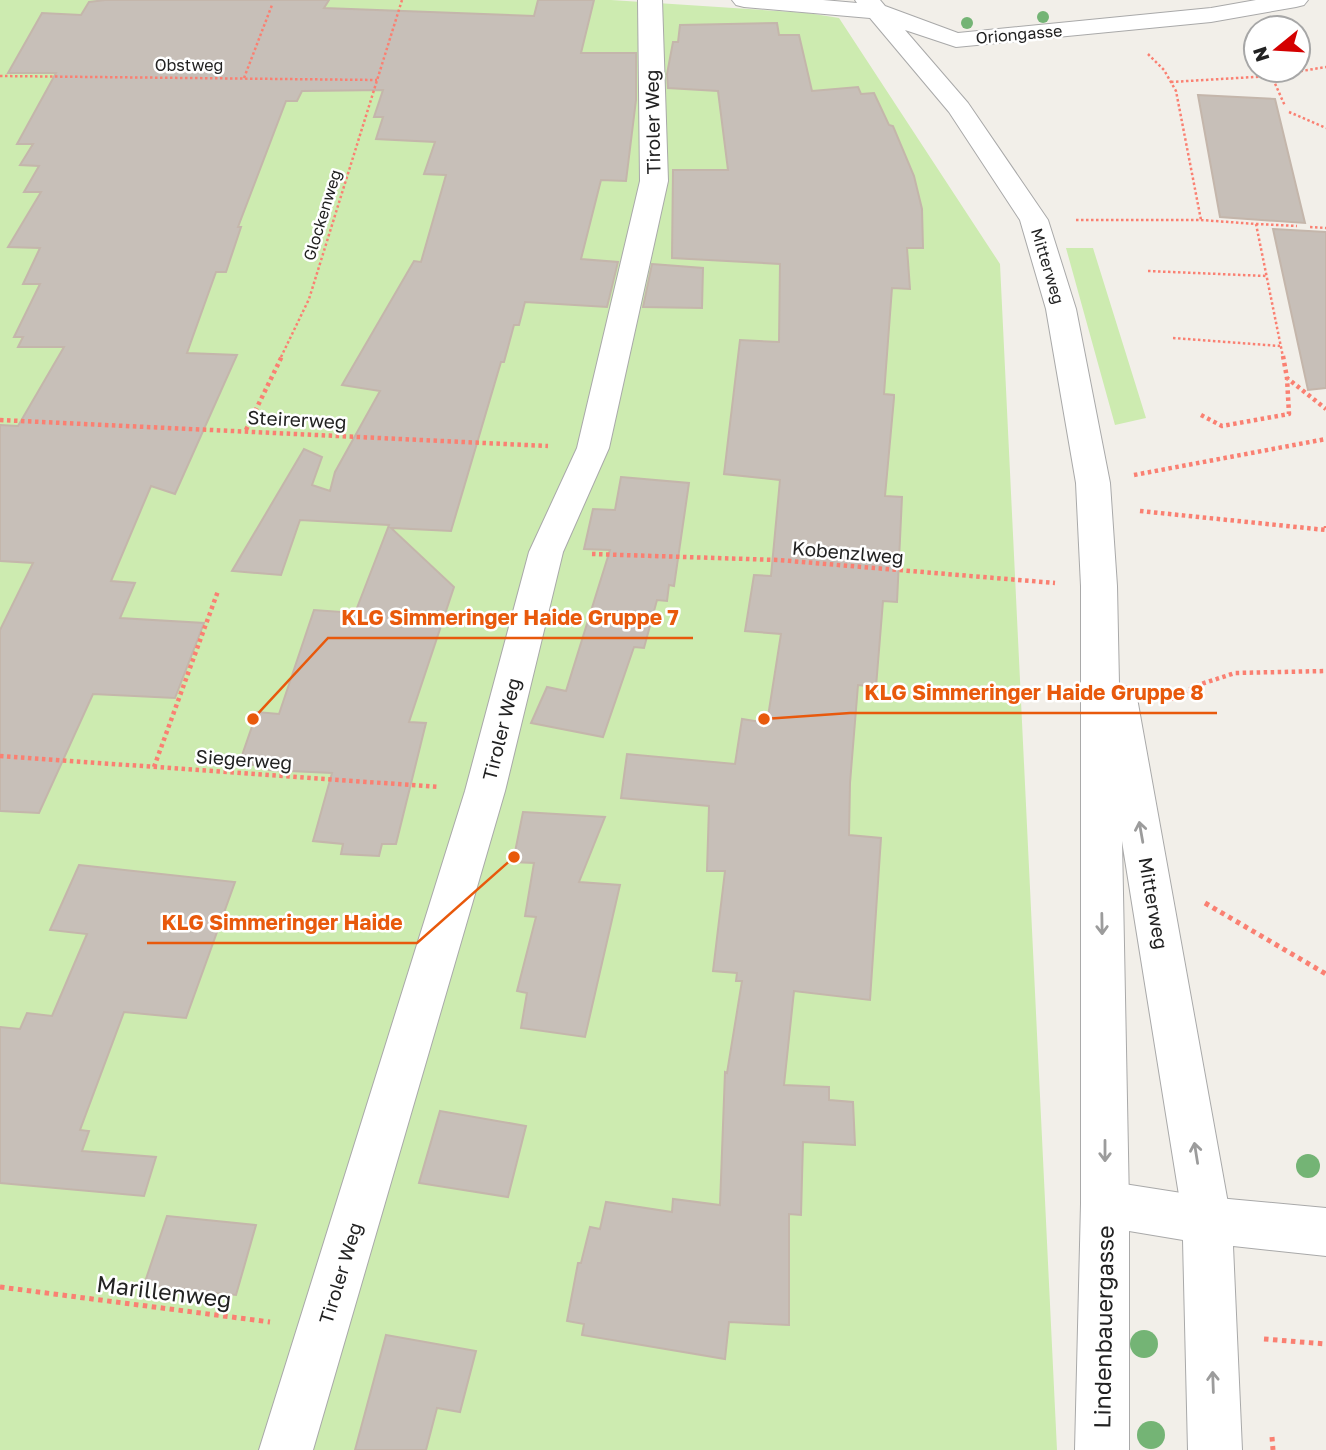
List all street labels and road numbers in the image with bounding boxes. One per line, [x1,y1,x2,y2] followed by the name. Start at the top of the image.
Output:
[975,20,1063,48] street label: Oriongasse
[155,55,223,75] street label: Obstweg
[640,69,664,175] street label: Tiroler Weg
[299,167,345,263] street label: Glockenweg
[1027,226,1069,306] street label: Mitterweg
[247,405,347,433] street label: Steirerweg
[791,536,905,568] street label: Kobenzlweg
[477,675,525,783] street label: Tiroler Weg
[195,744,293,774] street label: Siegerweg
[1135,855,1173,951] street label: Mitterweg
[314,1220,366,1326] street label: Tiroler Weg
[1087,1225,1119,1429] street label: Lindenbauergasse
[95,1269,233,1313] street label: Marillenweg

